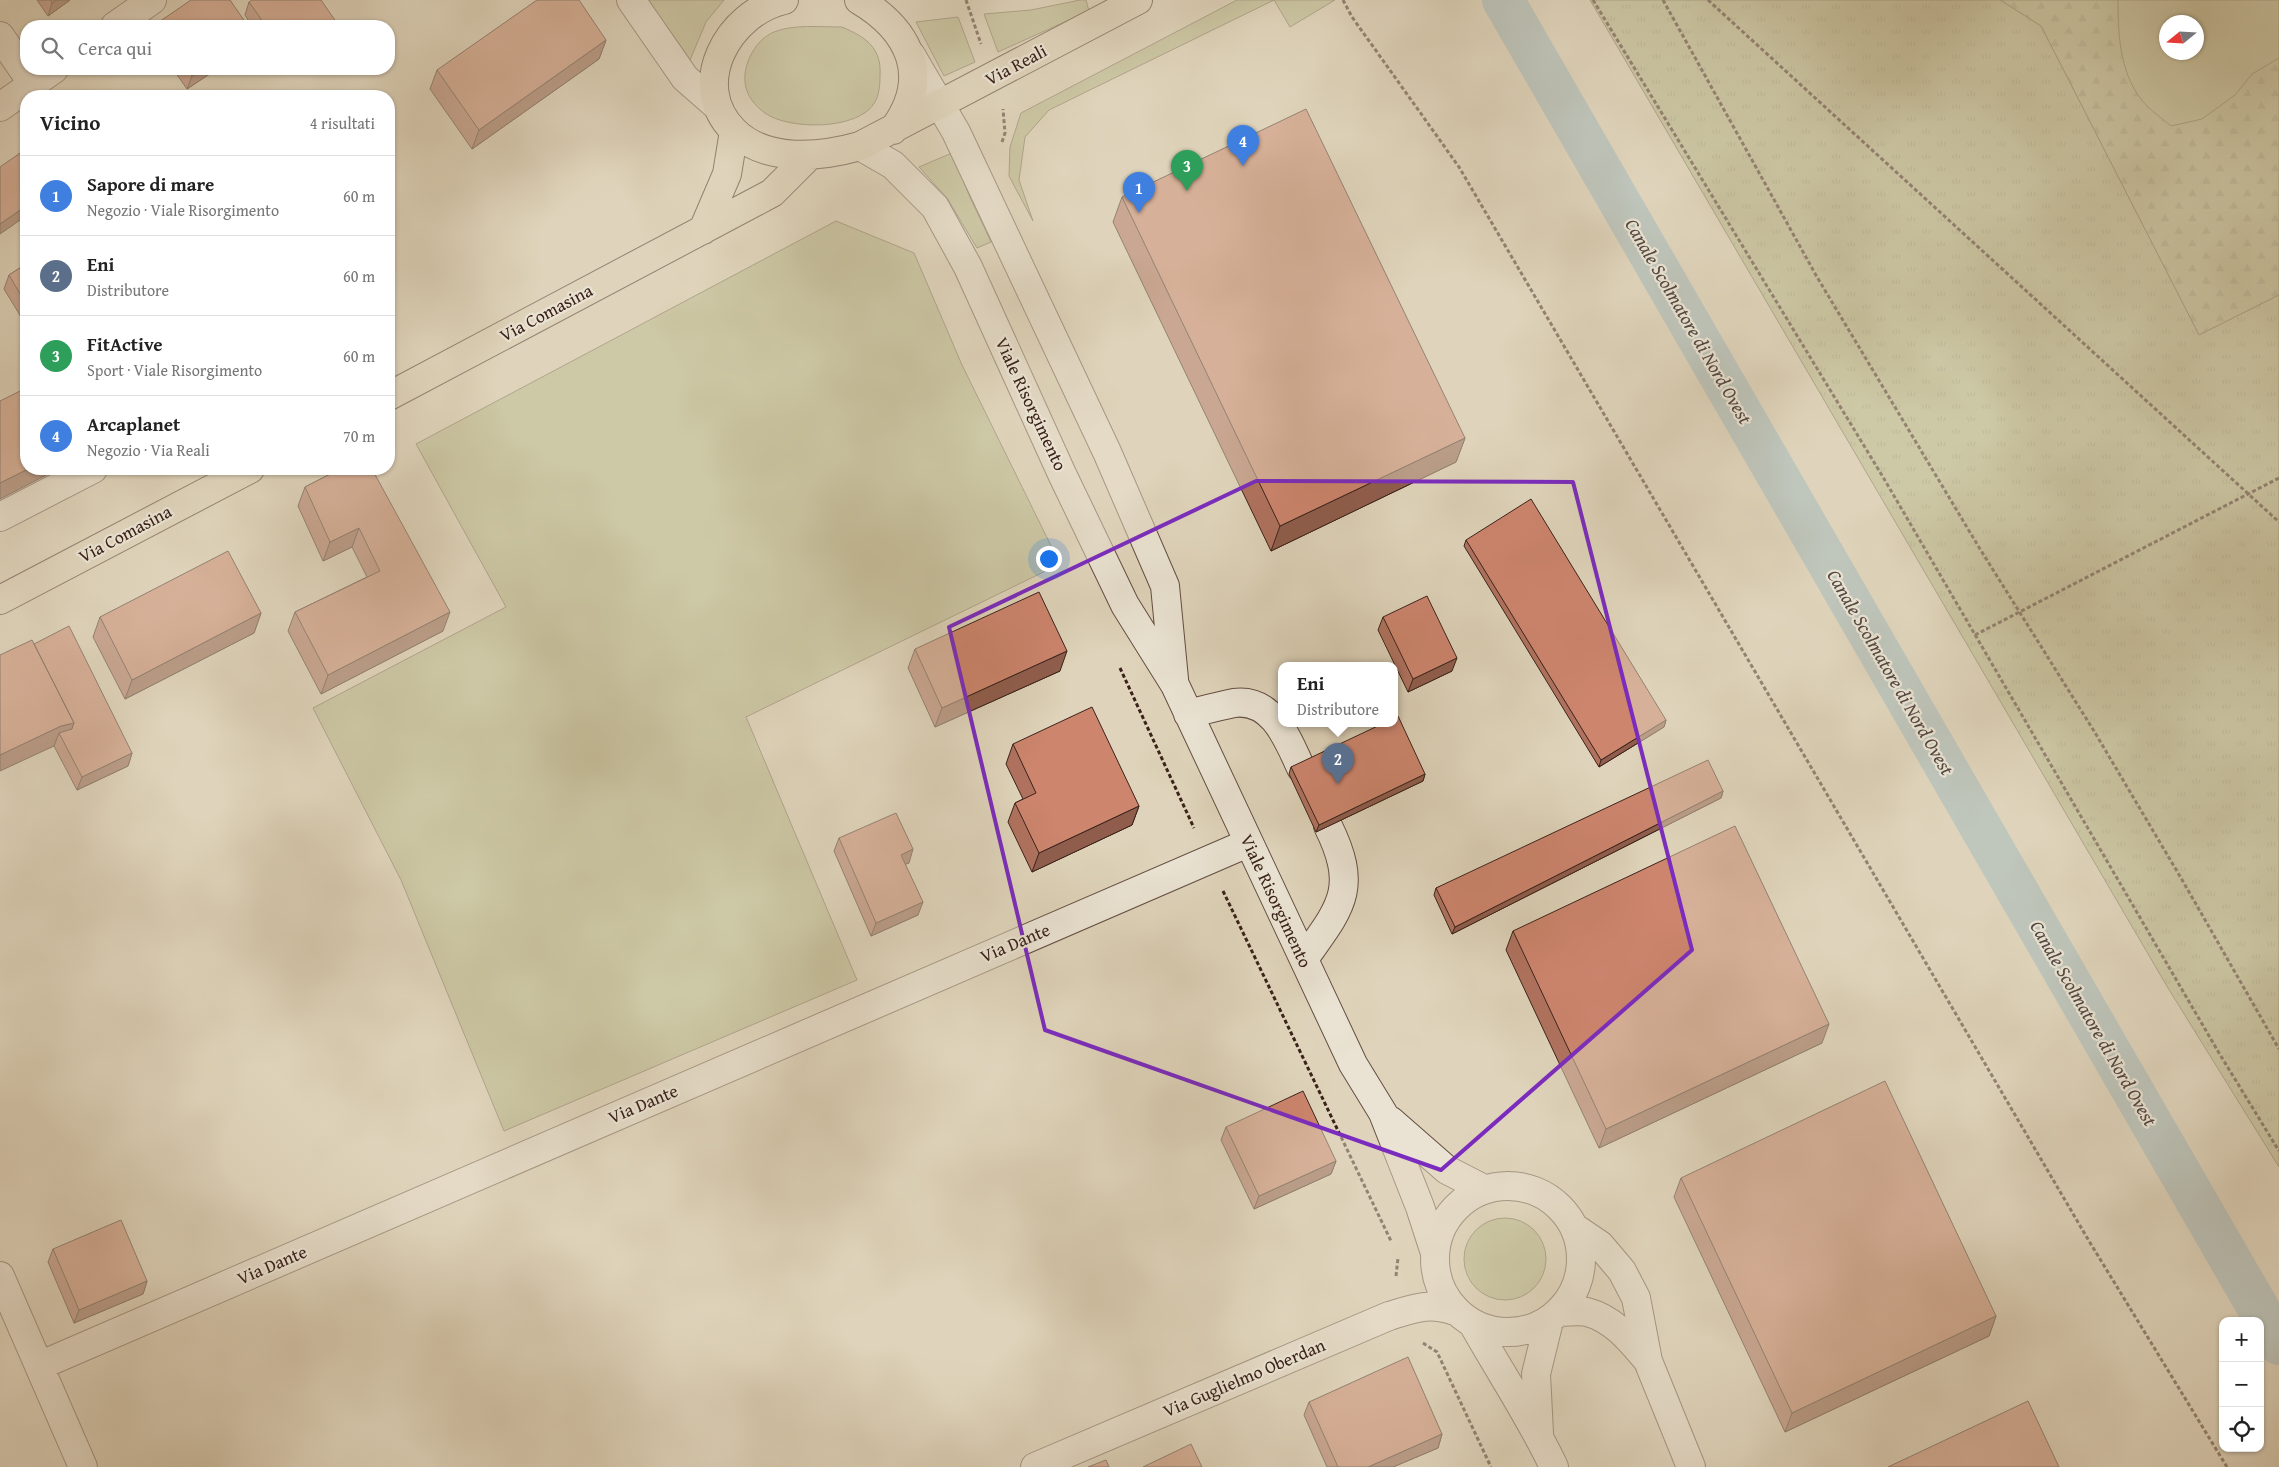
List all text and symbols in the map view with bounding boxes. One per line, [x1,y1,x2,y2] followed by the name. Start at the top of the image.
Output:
[2159,15,2204,60] north arrow
[20,20,395,75] search box
[38,34,66,62] icon: search
[78,34,152,62] text: Cerca qui
[980,37,1052,92] street label: Via Reali
[40,107,100,138] text: Vicino
[310,111,375,135] text: 4 risultati
[1227,125,1259,166] pin: 4
[1171,150,1203,191] pin: 3
[87,170,214,198] text: Sapore di mare
[1123,172,1155,213] pin: 1
[52,184,60,208] text: 1
[343,184,375,208] text: 60 m
[87,198,279,222] text: Negozio · Viale Risorgimento
[1619,213,1760,430] water label: Canale Scolmatore di Nord Ovest
[87,250,114,278] text: Eni
[52,264,60,288] text: 2
[343,264,375,288] text: 60 m
[494,276,598,348] street label: Via Comasina
[87,278,169,302] text: Distributore
[87,330,163,358] text: FitActive
[989,332,1074,475] street label: Viale Risorgimento
[52,344,60,368] text: 3
[343,344,375,368] text: 60 m
[87,358,262,382] text: Sport · Viale Risorgimento
[87,410,180,438] text: Arcaplanet
[52,424,60,448] text: 4
[343,424,375,448] text: 70 m
[87,438,210,462] text: Negozio · Via Reali
[73,497,177,569] street label: Via Comasina
[1036,546,1062,572] your location
[1821,564,1962,781] water label: Canale Scolmatore di Nord Ovest
[1278,662,1398,727] popup
[1297,669,1324,697] text: Eni
[1297,697,1379,721] text: Distributore
[1322,743,1354,784] pin: 2
[1234,829,1319,972] street label: Viale Risorgimento
[2024,915,2165,1132] water label: Canale Scolmatore di Nord Ovest
[976,916,1054,969] street label: Via Dante
[604,1077,682,1130] street label: Via Dante
[233,1238,311,1291] street label: Via Dante
[2219,1317,2264,1452] map controls
[2219,1317,2264,1362] button: +
[1158,1331,1329,1424] street label: Via Guglielmo Oberdan
[2219,1362,2264,1407] button: −
[2219,1407,2264,1452] button: locate

